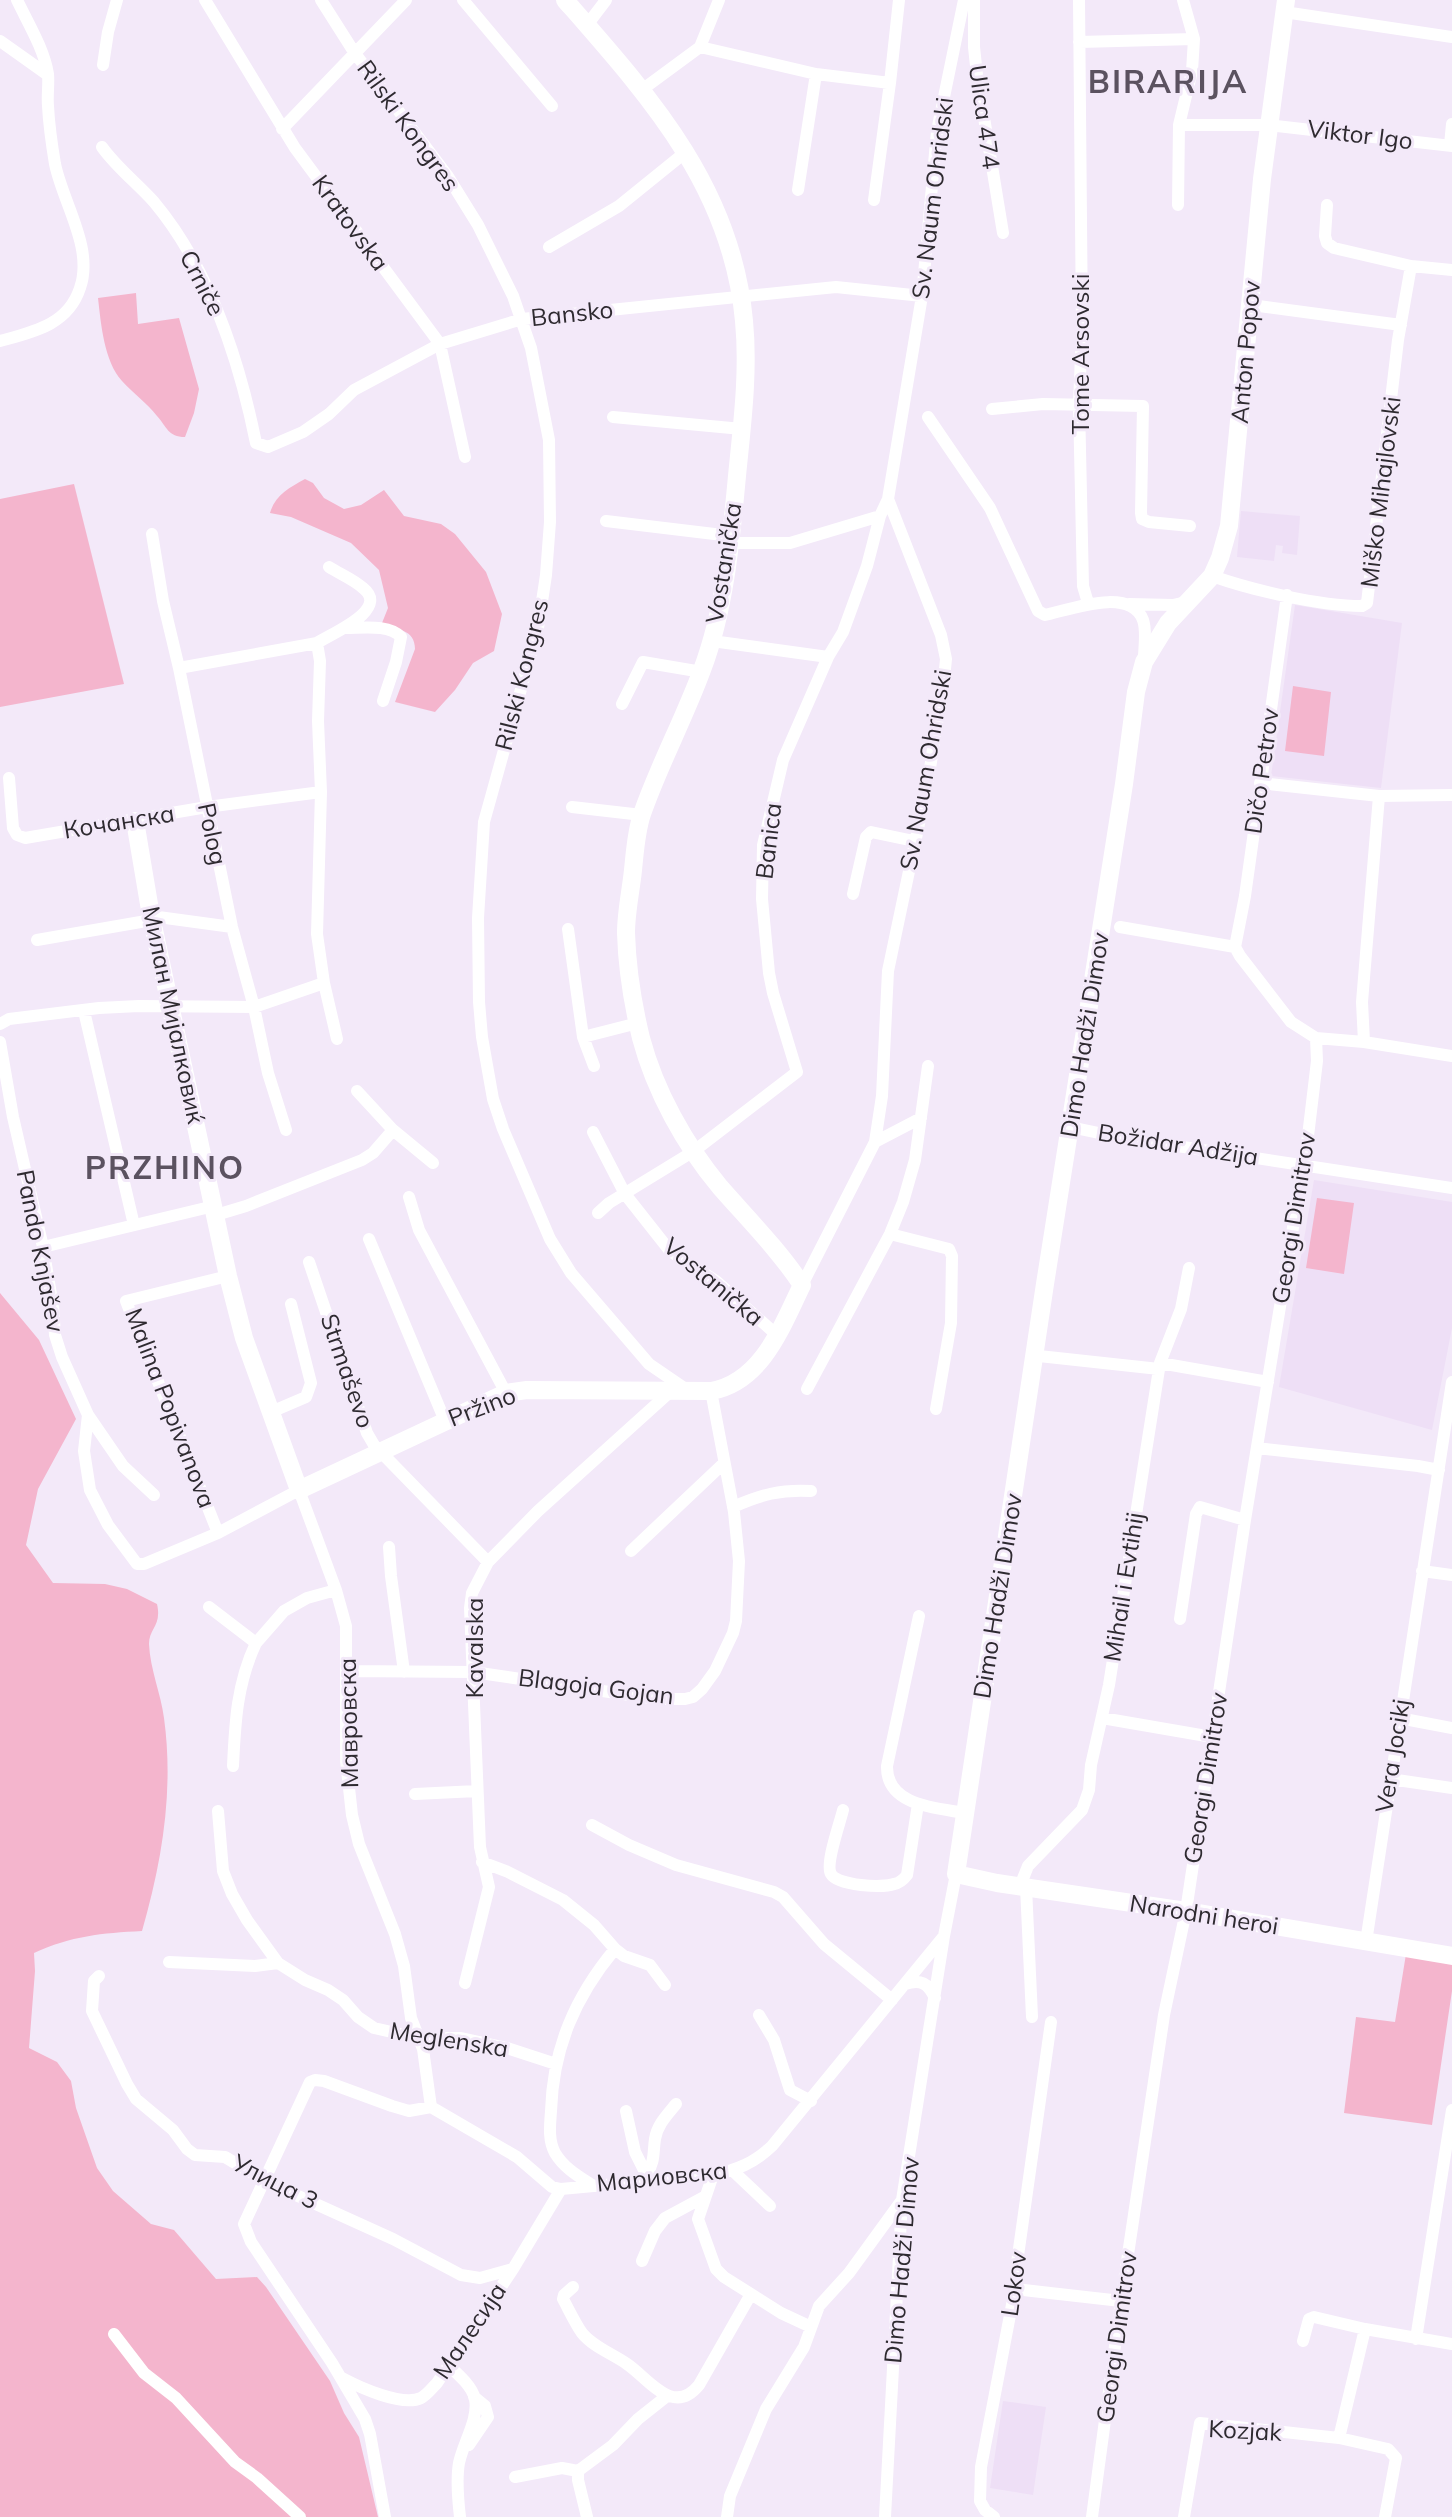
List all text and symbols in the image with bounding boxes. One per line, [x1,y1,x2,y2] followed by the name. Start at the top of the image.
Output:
[351,54,466,197] street label: Rilski Kongres
[1088,61,1248,101] district label: BIRARIJA
[963,63,1007,171] street label: Ulica 474
[905,95,959,300] street label: Sv. Naum Ohridski
[1306,113,1415,155] street label: Viktor Igo
[306,169,396,276] street label: Kratovska
[174,245,232,320] street label: Crniče
[1065,274,1095,434] street label: Tome Arsovski
[1224,279,1266,425] street label: Anton Popov
[529,294,614,332] street label: Bansko
[1353,395,1407,589] street label: Miško Mihajlovski
[699,500,747,625] street label: Vostanička
[488,596,554,754] street label: Rilski Kongres
[893,667,957,872] street label: Sv. Naum Ohridski
[1237,706,1285,836] street label: Dičo Petrov
[61,797,176,845] street label: Кочанска
[192,800,234,868] street label: Polog
[748,801,788,881] street label: Banica
[136,903,212,1126] street label: Милан Мијалковиќ
[1053,930,1115,1140] street label: Dimo Hadži Dimov
[1096,1117,1261,1172] street label: Božidar Adžija
[1265,1130,1321,1306] street label: Georgi Dimitrov
[85,1147,245,1187] district label: PRZHINO
[11,1167,71,1335] street label: Pando Knjašev
[657,1231,770,1332] street label: Vostanička
[119,1304,223,1512] street label: Malina Popivanova
[314,1310,381,1432] street label: Strmaševo
[444,1380,520,1433] street label: Pržino
[966,1491,1028,1701] street label: Dimo Hadži Dimov
[1096,1510,1150,1664] street label: Mihail i Evtihij
[459,1598,489,1698] street label: Kavalska
[332,1658,364,1788] street label: Мавровска
[517,1662,676,1710] street label: Blagoja Gojan
[1177,1690,1233,1866] street label: Georgi Dimitrov
[1368,1697,1416,1815] street label: Vera Jocikj
[1128,1887,1281,1941] street label: Narodni heroi
[388,2015,511,2063] street label: Meglenska
[227,2146,323,2215] street label: Улица 3
[595,2154,729,2198] street label: Мариовска
[877,2155,925,2364] street label: Dimo Hadži Dimov
[994,2249,1032,2318] street label: Lokov
[1089,2249,1143,2425] street label: Georgi Dimitrov
[426,2277,512,2384] street label: Малесија
[1208,2413,1283,2447] street label: Kozjak

